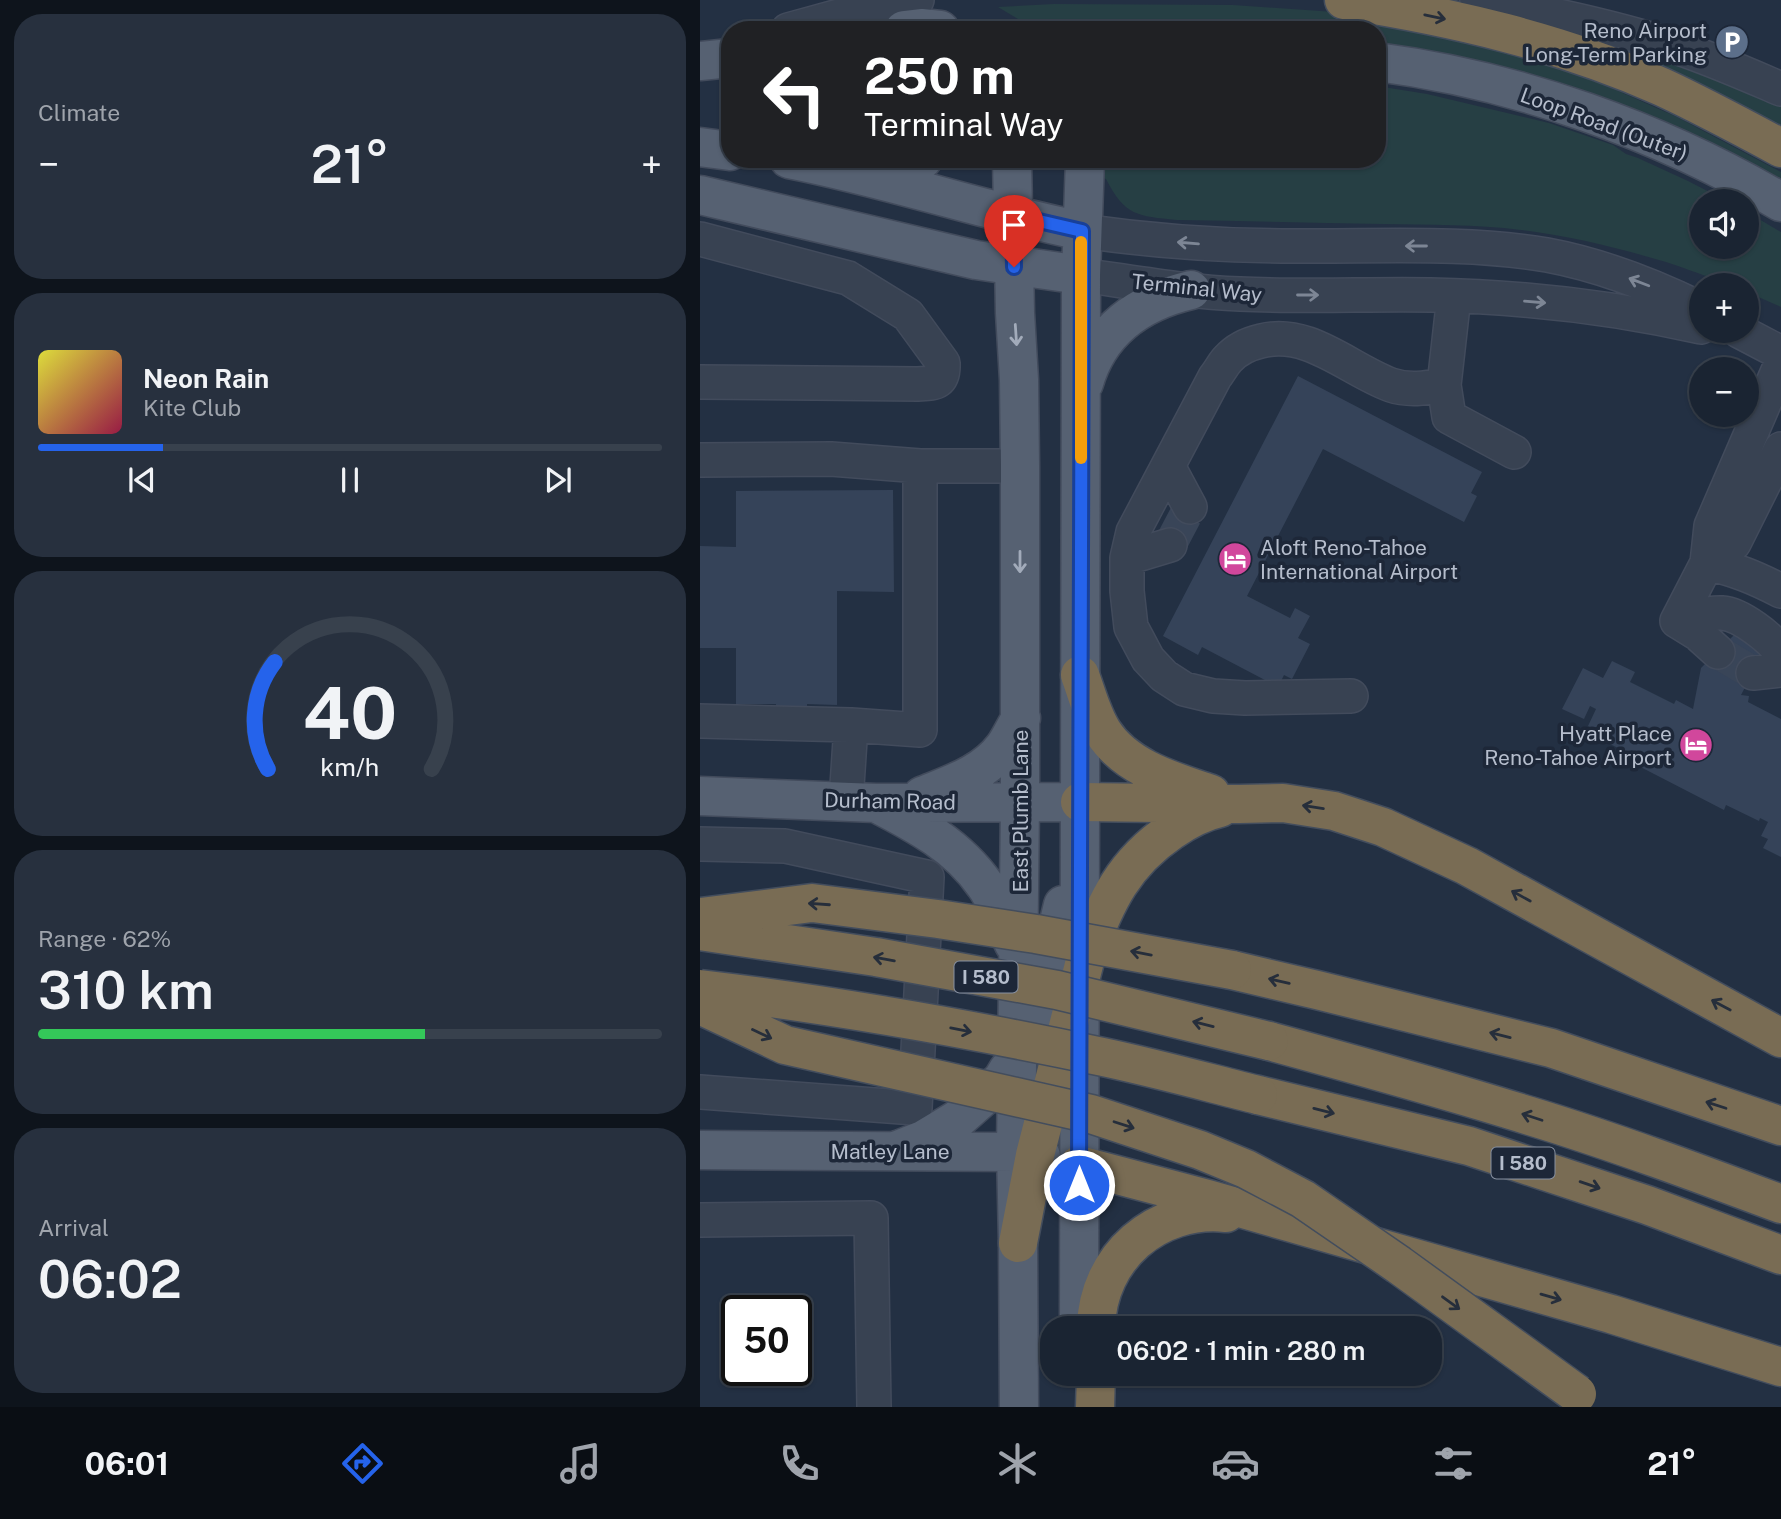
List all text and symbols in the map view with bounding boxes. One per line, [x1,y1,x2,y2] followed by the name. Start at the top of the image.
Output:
[1423,10,1446,24] one-way arrow
[1524,18,1707,67] place label: Reno Airport Long-Term Parking
[1713,23,1751,61] parking icon: Reno Airport Long-Term Parking
[864,47,1015,105] text: 250 m
[749,49,840,140] icon: left
[1517,82,1691,166] street label: Loop Road (Outer)
[38,99,120,126] text: Climate
[864,106,1063,143] text: Terminal Way
[311,134,389,195] text: 21°
[38,142,59,187] text: −
[641,142,662,187] text: +
[1689,189,1759,427] map controls
[1689,189,1759,259] button: sound
[984,195,1044,267] pin
[995,206,1033,244] icon: arrive
[1177,236,1200,249] one-way arrow
[1404,239,1427,253] one-way arrow
[1131,269,1263,307] street label: Terminal Way
[1689,273,1759,343] button: +
[1628,274,1650,287] one-way arrow
[1296,288,1319,302] one-way arrow
[1524,296,1546,309] one-way arrow
[1010,323,1023,346] one-way arrow
[1689,357,1759,427] button: −
[143,363,269,394] text: Neon Rain
[143,394,241,421] text: Kite Club
[123,461,161,499] icon: previous
[331,461,369,499] icon: pause
[539,461,577,499] icon: next
[1260,535,1458,584] place label: Aloft Reno-Tahoe International Airport
[1216,540,1254,578] hotel icon: Aloft Reno-Tahoe International Airport
[1013,550,1027,573] one-way arrow
[303,671,397,756] text: 40
[1484,721,1672,770] place label: Hyatt Place Reno-Tahoe Airport
[1677,726,1715,764] hotel icon: Hyatt Place Reno-Tahoe Airport
[1008,730,1033,892] street label: East Plumb Lane
[321,752,379,782] text: km/h
[824,787,956,815] street label: Durham Road
[1302,800,1325,813] one-way arrow
[1512,889,1532,903] one-way arrow
[808,897,831,910] one-way arrow
[38,925,171,952] text: Range · 62%
[1130,946,1152,960] one-way arrow
[873,952,896,965] one-way arrow
[38,960,214,1021] text: 310 km
[954,962,1018,993] road number: I 580
[1268,974,1291,987] one-way arrow
[1711,998,1732,1012] one-way arrow
[1192,1017,1215,1030] one-way arrow
[949,1023,972,1037] one-way arrow
[751,1028,772,1041] one-way arrow
[1489,1028,1512,1041] one-way arrow
[1706,1097,1728,1110] one-way arrow
[1312,1105,1335,1118] one-way arrow
[1521,1109,1543,1122] one-way arrow
[1113,1119,1135,1132] one-way arrow
[830,1139,950,1164] street label: Matley Lane
[1042,1148,1116,1222] position arrow
[1492,1148,1554,1178] road number: I 580
[1579,1180,1601,1192] one-way arrow
[38,1214,109,1241] text: Arrival
[38,1249,182,1310] text: 06:02
[1540,1291,1562,1304] one-way arrow
[721,1295,812,1386] speed limit sign: 50
[1441,1295,1460,1310] one-way arrow
[1116,1335,1366,1366] text: 06:02 · 1 min · 280 m
[338,1439,387,1488] icon: directions
[556,1439,605,1488] icon: music
[775,1439,824,1488] icon: phone
[993,1439,1042,1488] icon: climate
[1211,1439,1260,1488] icon: car
[1429,1439,1478,1488] icon: filters
[85,1445,169,1482] text: 06:01
[1647,1445,1696,1482] text: 21°

